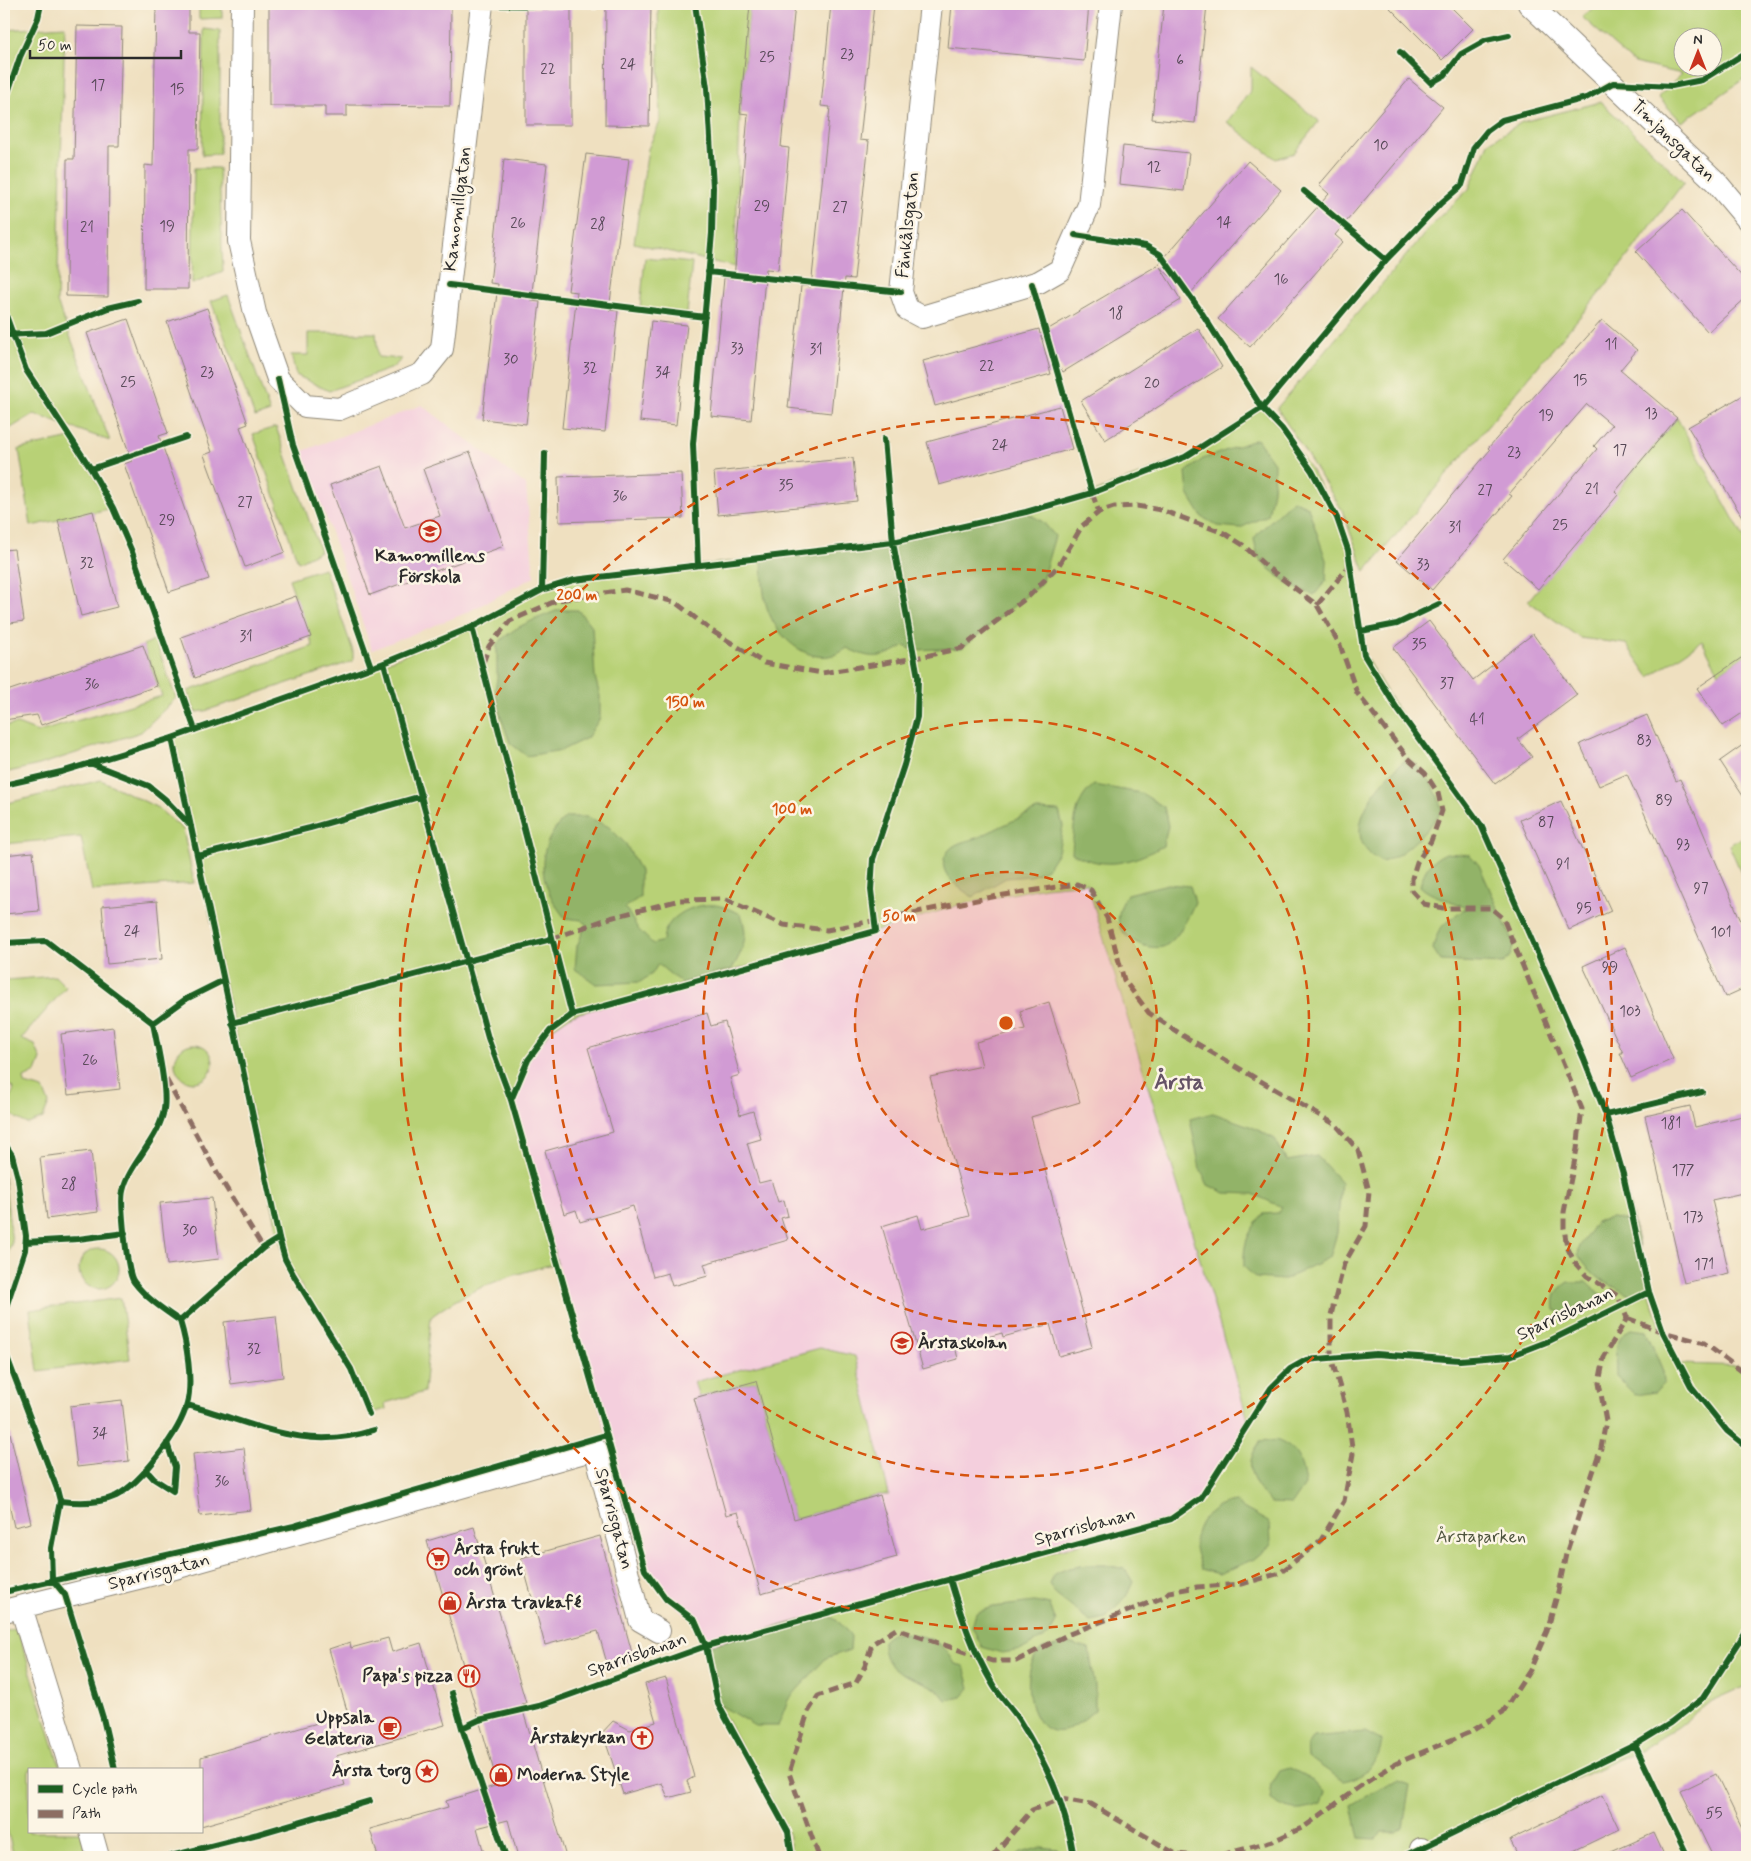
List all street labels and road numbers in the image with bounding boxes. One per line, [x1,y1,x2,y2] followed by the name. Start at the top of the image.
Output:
[1625,94,1721,188] street label: Timjansgatan
[438,145,479,273] street label: Kamomillgatan
[890,171,927,279] street label: Fänkålsgatan
[1513,1281,1617,1347] street label: Sparrisbanan
[588,1466,639,1572] street label: Sparrisgatan
[1032,1502,1138,1552] street label: Sparrisbanan
[106,1548,212,1597] street label: Sparrisgatan
[584,1627,690,1683] street label: Sparrisbanan

